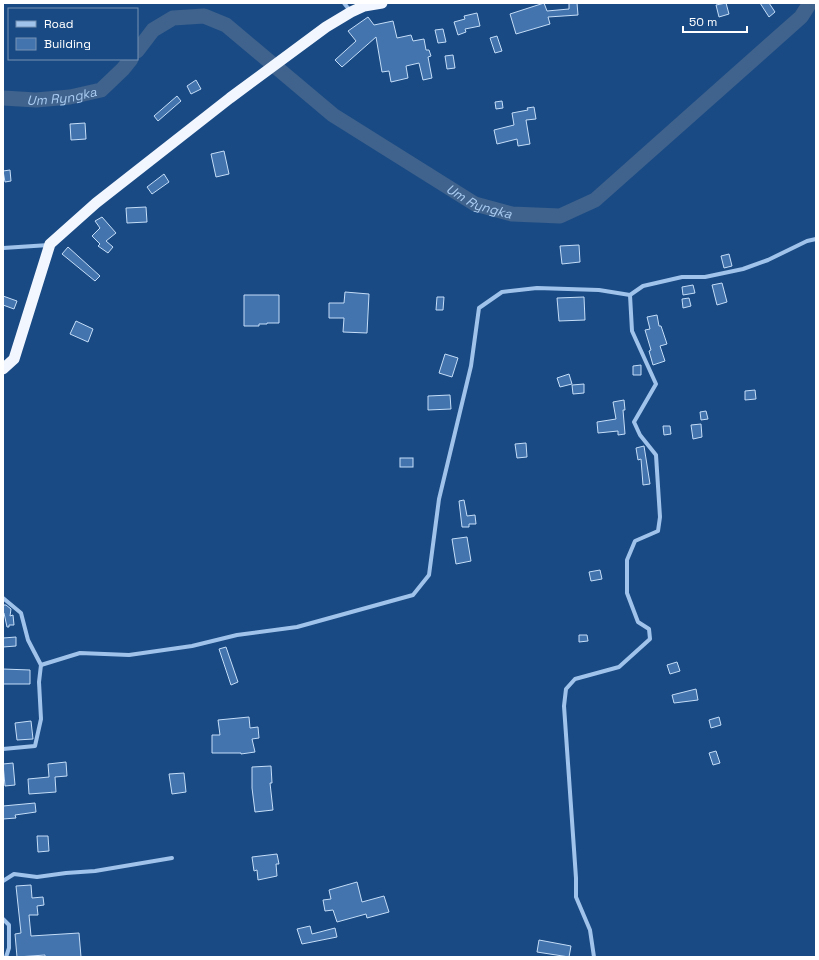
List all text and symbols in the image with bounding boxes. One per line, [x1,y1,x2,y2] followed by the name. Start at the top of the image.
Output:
[8,8,138,60] legend
[683,8,747,34] scale bar
[689,14,717,30] text: 50 m
[44,16,73,32] text: Road
[44,36,91,52] text: Building
[26,83,99,109] water label: Um Ryngka
[443,180,514,222] water label: Um Ryngka

